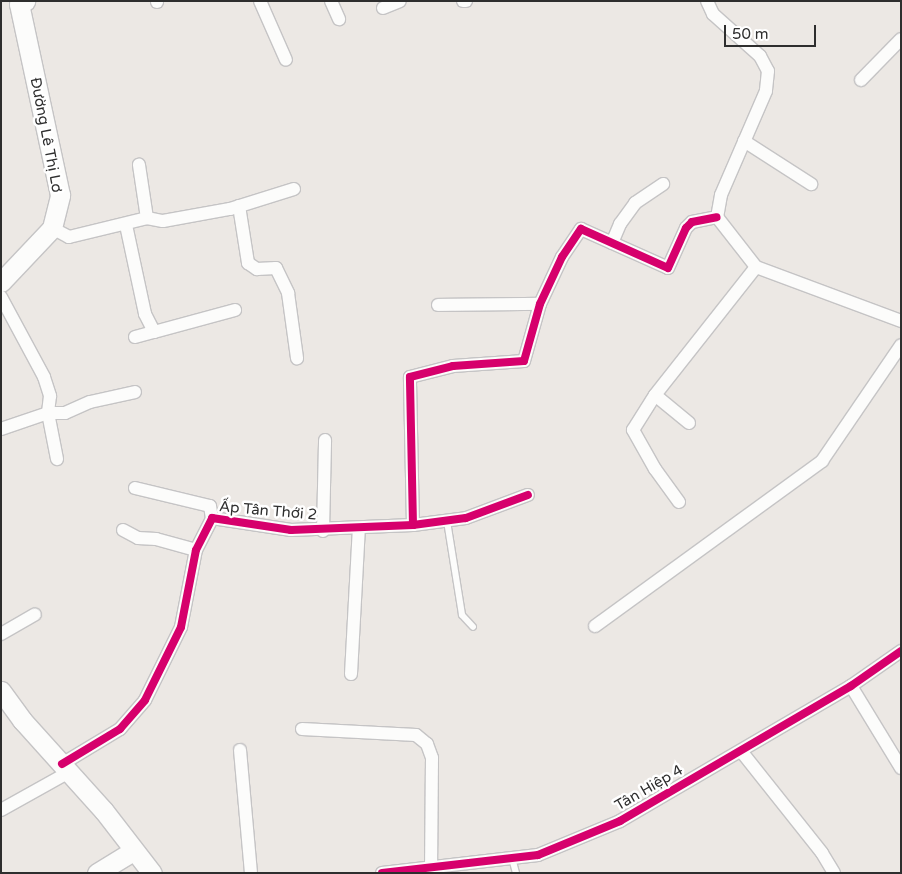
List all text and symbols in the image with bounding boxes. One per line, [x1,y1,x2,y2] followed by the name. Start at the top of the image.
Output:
[727,15,820,47] scale bar
[732,25,769,43] text: 50 m
[26,76,66,194] street label: Đường Lê Thị Lơ
[218,498,318,524] street label: Ấp Tân Thới 2
[612,761,686,815] street label: Tân Hiệp 4

